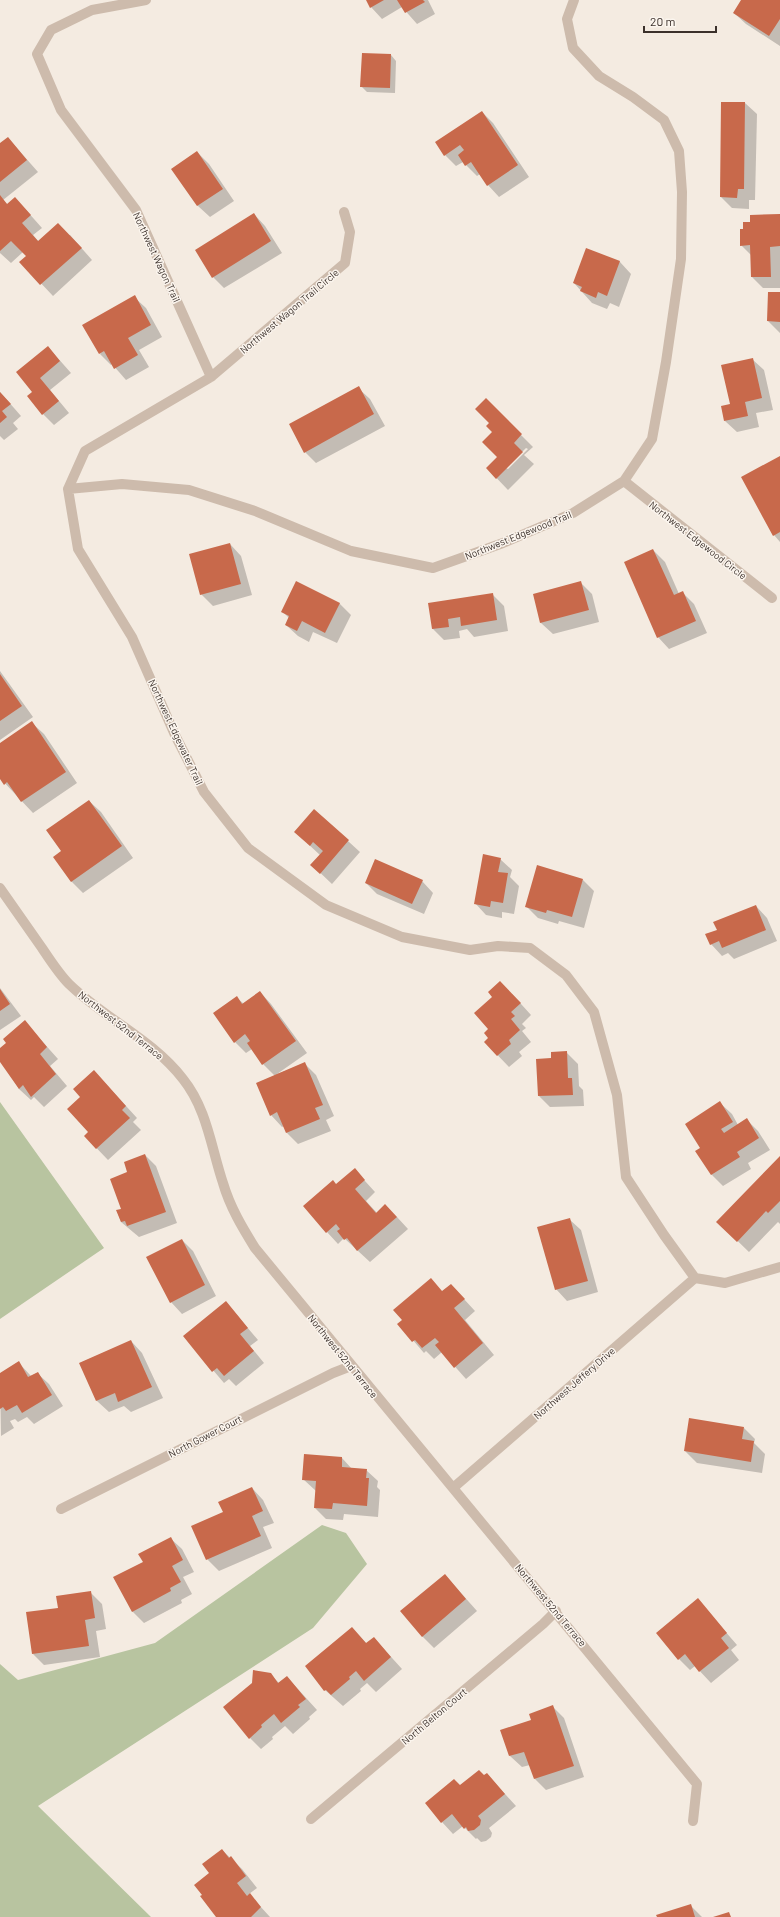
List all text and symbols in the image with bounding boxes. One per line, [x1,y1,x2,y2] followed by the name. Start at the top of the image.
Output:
[644,8,716,34] scale bar
[650,14,676,28] text: 20 m
[131,210,183,304] street label: Northwest Wagon Trail
[237,266,341,356] street label: Northwest Wagon Trail Circle
[647,498,749,582] street label: Northwest Edgewood Circle
[463,508,573,562] street label: Northwest Edgewood Trail
[146,677,206,787] street label: Northwest Edgewater Trail
[76,988,166,1062] street label: Northwest 52nd Terrace
[306,1312,380,1400] street label: Northwest 52nd Terrace
[531,1345,617,1421] street label: Northwest Jeffery Drive
[166,1412,244,1460] street label: North Gower Court
[513,1561,589,1649] street label: Northwest 52nd Terrace
[399,1685,469,1747] street label: North Belton Court

